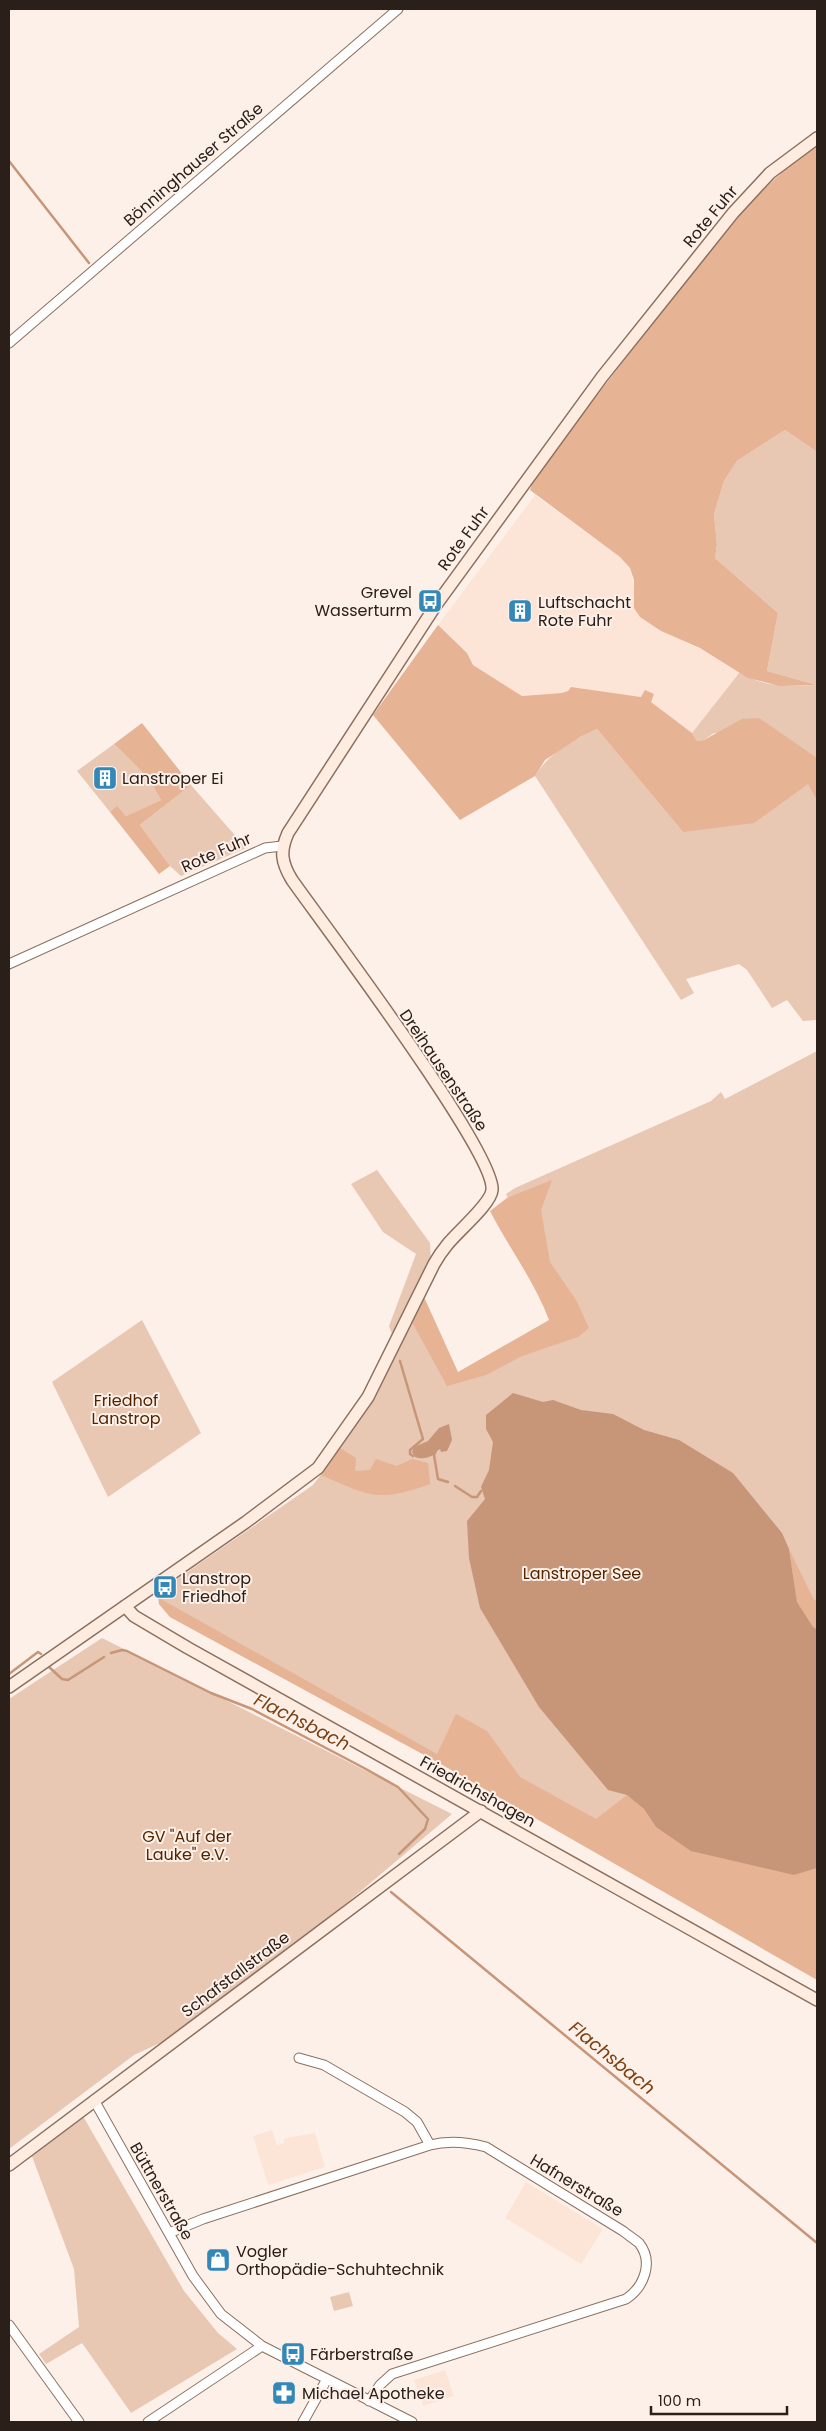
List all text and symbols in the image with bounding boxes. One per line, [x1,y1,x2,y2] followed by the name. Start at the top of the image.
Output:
[119,97,268,231] street label: Bönninghauser Straße
[678,180,743,252] street label: Rote Fuhr
[432,501,495,575] street label: Rote Fuhr
[314,581,412,622] place label: Grevel Wasserturm
[417,588,443,614] bus stop icon: Grevel Wasserturm
[538,591,631,632] place label: Luftschacht Rote Fuhr
[507,598,533,624] building icon: Luftschacht Rote Fuhr
[92,765,118,791] building icon: Lanstroper Ei
[122,767,223,790] place label: Lanstroper Ei
[177,827,255,878] street label: Rote Fuhr
[394,1005,493,1136] street label: Dreihausenstraße
[91,1389,161,1430] park label: Friedhof Lanstrop
[523,1562,641,1585] park label: Lanstroper See
[182,1567,251,1608] place label: Lanstrop Friedhof
[152,1574,178,1600] bus stop icon: Lanstrop Friedhof
[250,1687,354,1756] water label: Flachsbach
[416,1750,540,1833] street label: Friedrichshagen
[142,1825,232,1866] park label: GV "Auf der Lauke" e.V.
[176,1926,294,2023] street label: Schafstallstraße
[564,2015,661,2100] water label: Flachsbach
[124,2138,199,2245] street label: Büttnerstraße
[526,2149,628,2222] street label: Hafnerstraße
[236,2240,445,2281] place label: Vogler Orthopädie-Schuhtechnik
[205,2247,231,2273] shop icon: Vogler Orthopädie-Schuhtechnik
[280,2341,306,2367] bus stop icon: Färberstraße
[310,2343,413,2366] place label: Färberstraße
[271,2380,297,2406] pharmacy icon: Michael Apotheke
[302,2382,445,2405] place label: Michael Apotheke
[651,2384,787,2416] scale bar
[658,2390,701,2411] text: 100 m

